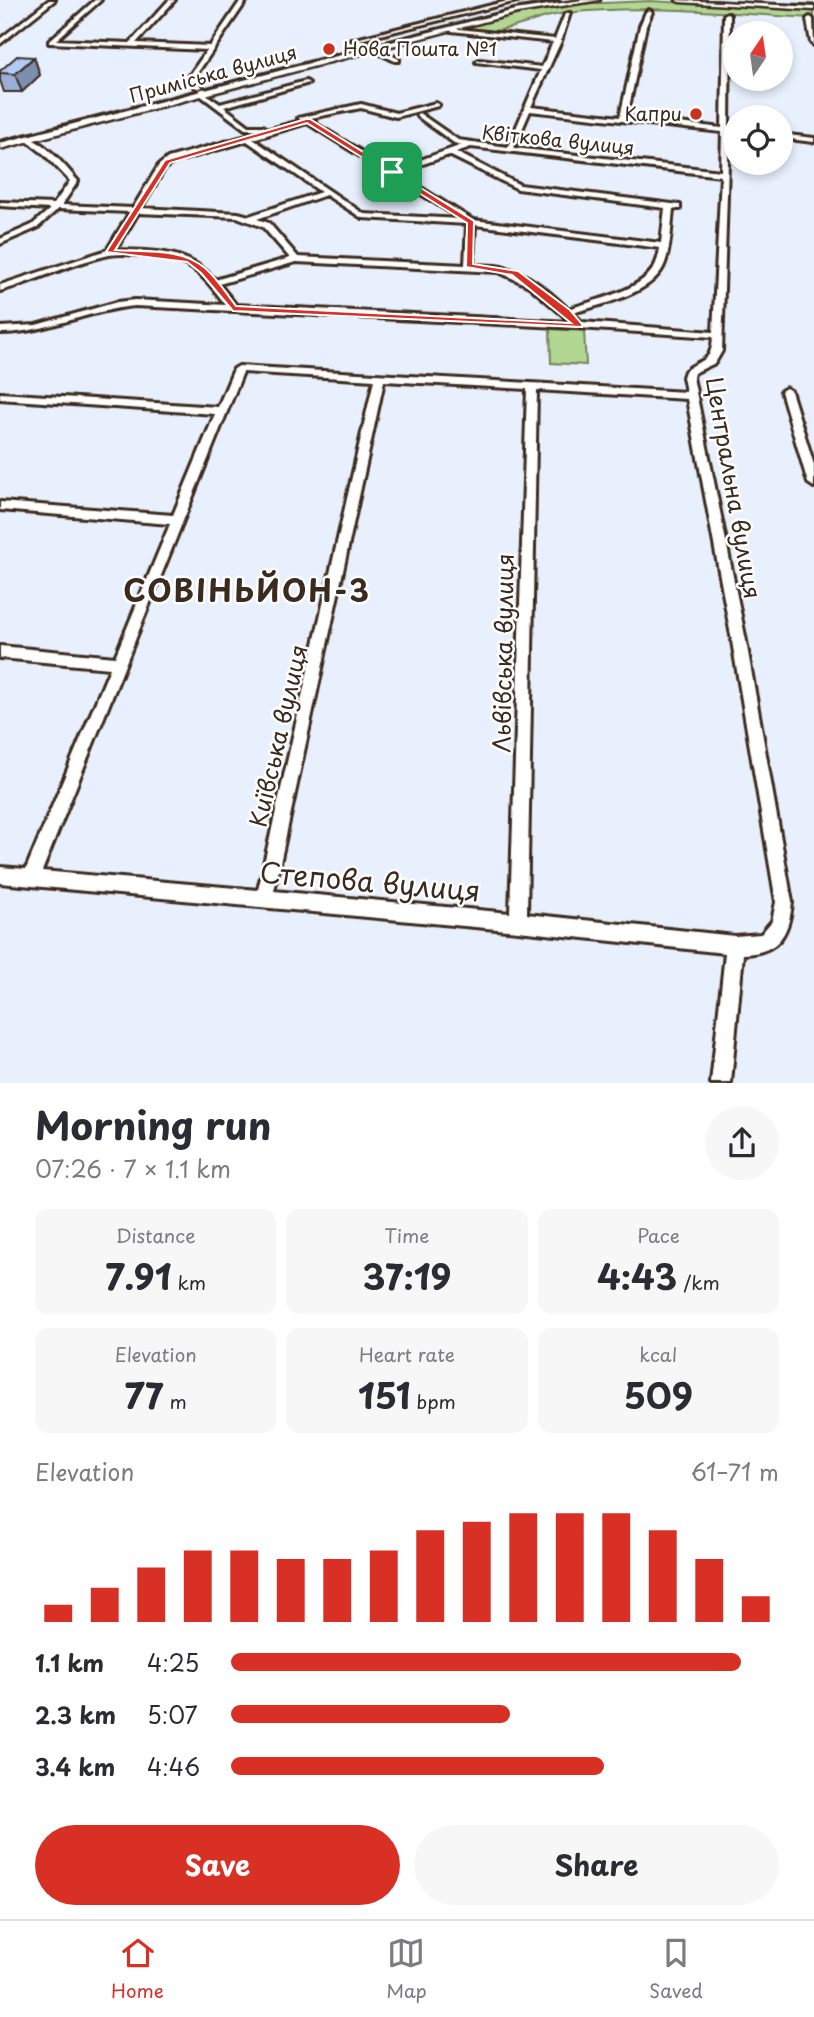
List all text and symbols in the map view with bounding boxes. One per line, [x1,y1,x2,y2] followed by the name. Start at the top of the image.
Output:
[723,21,793,91] north arrow
[723,21,793,175] map controls
[343,34,497,62] place label: Нова Пошта №1
[126,37,300,109] street label: Приміська вулиця
[321,41,337,57] marker: Нова Пошта №1
[624,99,682,127] place label: Капри
[723,105,793,175] button: locate
[688,106,704,122] marker: Капри
[480,117,636,161] street label: Квіткова вулиця
[362,142,422,202] pin
[373,153,411,191] icon: arrive
[698,374,771,601] street label: Центральна вулиця
[483,553,522,753] street label: Львівська вулиця
[123,567,371,612] district label: СОВІНЬЙОН-3
[240,641,316,830] street label: Київська вулиця
[258,849,482,912] street label: Степова вулиця
[35,1096,271,1153] text: Morning run
[705,1106,779,1180] button: share
[35,1151,231,1186] text: 07:26 · 7 × 1.1 km
[116,1221,196,1249] text: Distance
[385,1221,429,1249] text: Time
[637,1221,680,1249] text: Pace
[105,1249,171,1302] text: 7.91
[363,1249,451,1302] text: 37:19
[597,1249,677,1302] text: 4:43
[171,1268,206,1296] text: km
[677,1268,720,1296] text: /km
[115,1340,197,1368] text: Elevation
[359,1340,455,1368] text: Heart rate
[639,1340,677,1368] text: kcal
[125,1368,163,1421] text: 77
[358,1368,410,1421] text: 151
[624,1368,693,1421] text: 509
[163,1387,187,1415] text: m
[410,1387,456,1415] text: bpm
[35,1454,134,1489] text: Elevation
[691,1454,779,1489] text: 61–71 m
[35,1645,104,1680] text: 1.1 km
[147,1645,199,1680] text: 4:25
[35,1697,116,1732] text: 2.3 km
[147,1697,198,1732] text: 5:07
[35,1749,115,1784] text: 3.4 km
[147,1749,200,1784] text: 4:46
[35,1825,400,1905] button: Save
[414,1825,779,1905] button: Share
[111,1934,164,2004] tab: Home
[386,1934,427,2004] tab: Map
[649,1934,703,2004] tab: Saved

